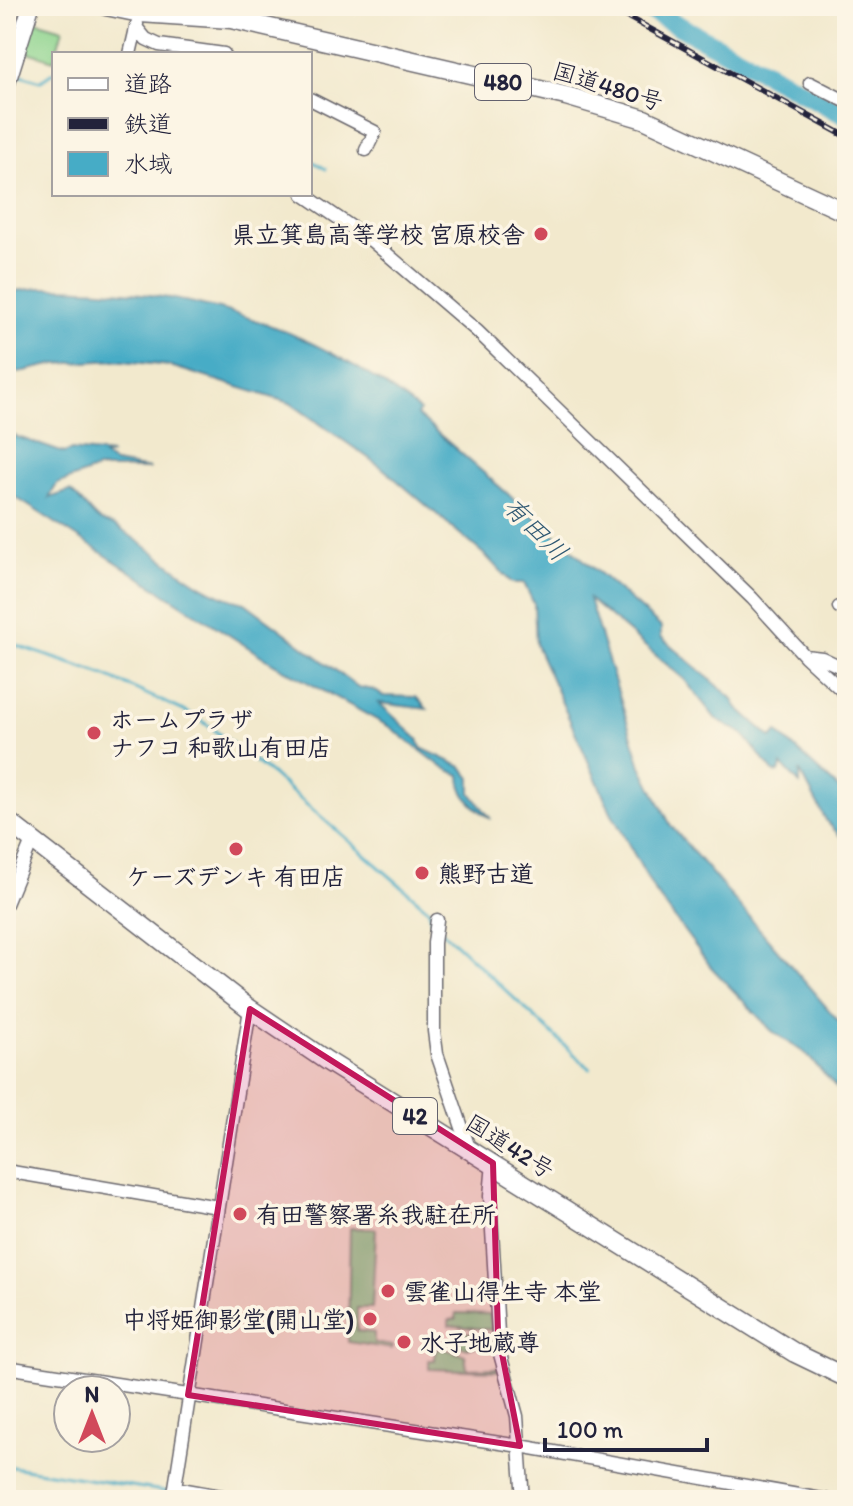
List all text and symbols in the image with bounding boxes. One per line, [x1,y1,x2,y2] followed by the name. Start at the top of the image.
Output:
[52,52,312,196] legend
[549,55,667,117] street label: 国道480号
[475,64,531,100] road number: 480
[124,69,172,98] text: 道路
[124,109,172,138] text: 鉄道
[124,149,172,178] text: 水域
[232,220,525,249] place label: 県立箕島高等学校 宮原校舎
[532,225,550,243] marker: 県立箕島高等学校 宮原校舎
[497,490,575,568] water label: 有田川
[110,705,331,762] place label: ホームプラザ ナフコ 和歌山有田店
[85,724,103,742] marker: ホームプラザ ナフコ 和歌山有田店
[227,840,245,858] marker: ケーズデンキ 有田店
[438,859,534,888] place label: 熊野古道
[126,862,346,891] place label: ケーズデンキ 有田店
[413,864,431,882] marker: 熊野古道
[393,1098,437,1134] road number: 42
[460,1107,560,1185] street label: 国道42号
[256,1200,496,1229] place label: 有田警察署糸我駐在所
[231,1205,249,1223] marker: 有田警察署糸我駐在所
[404,1277,601,1306] place label: 雲雀山得生寺 本堂
[379,1282,397,1300] marker: 雲雀山得生寺 本堂
[122,1305,354,1335] place label: 中将姫御影堂(開山堂)
[361,1310,379,1328] marker: 中将姫御影堂(開山堂)
[420,1328,540,1357] place label: 水子地蔵尊
[395,1333,413,1351] marker: 水子地蔵尊
[52,1374,132,1454] north arrow
[85,1381,99,1408] text: N
[545,1402,707,1452] scale bar
[557,1415,623,1444] text: 100 m

